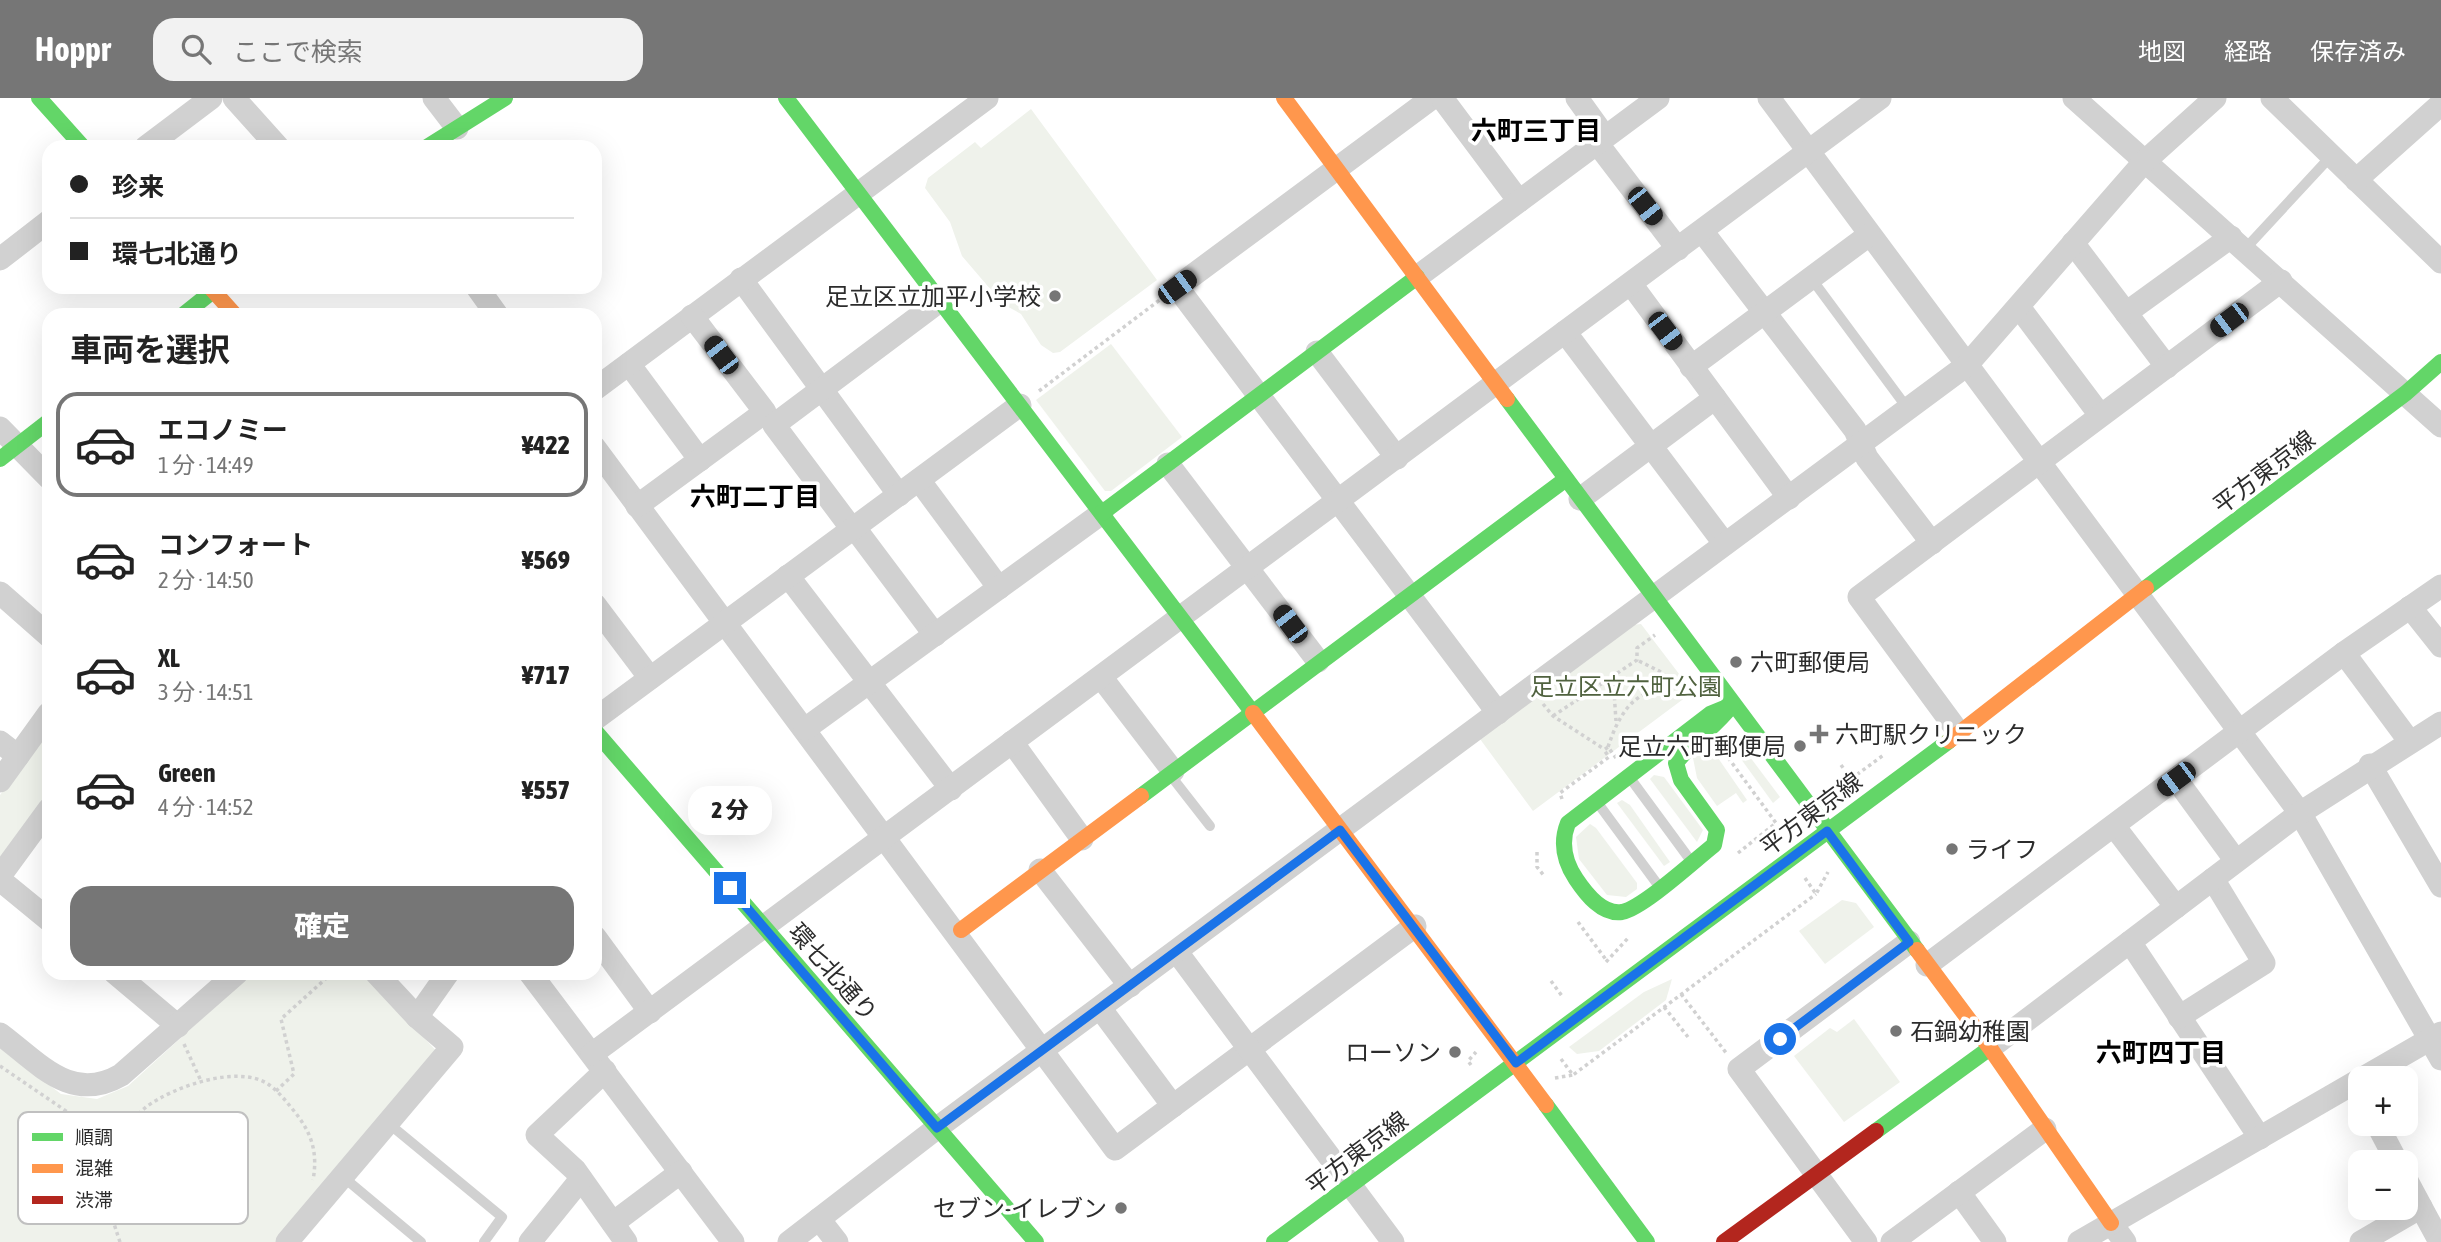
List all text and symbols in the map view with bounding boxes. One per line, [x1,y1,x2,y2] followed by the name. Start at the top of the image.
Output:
[153,18,643,81] search box
[35,30,111,68] text: Hoppr
[177,30,215,68] icon: search
[233,37,363,67] text: ここで検索
[2138,38,2186,65] text: 地図
[2224,38,2272,65] text: 経路
[2310,38,2406,65] text: 保存済み
[1471,116,1601,146] district label: 六町三丁目
[112,172,164,202] text: 珍来
[1624,183,1667,229] car
[112,239,242,269] text: 環七北通り
[1154,266,1201,308] car
[825,283,1041,310] place label: 足立区立加平小学校
[1047,288,1063,304] marker: 足立区立加平小学校
[2206,299,2253,341] car
[1644,308,1687,354] car
[70,331,230,368] text: 車両を選択
[700,332,743,378] car
[74,413,137,476] icon: car
[158,415,288,445] text: エコノミー
[2208,425,2320,519] street label: 平方東京線
[522,430,570,460] text: ¥422
[158,452,254,478] text: 1 分 · 14:49
[690,482,820,512] district label: 六町二丁目
[74,528,137,591] icon: car
[158,530,313,560] text: コンフォート
[522,545,570,575] text: ¥569
[158,567,254,593] text: 2 分 · 14:50
[1269,601,1312,647] car
[74,643,137,706] icon: car
[158,643,180,673] text: XL
[1750,649,1870,676] place label: 六町郵便局
[1728,654,1744,670] marker: 六町郵便局
[522,660,570,690] text: ¥717
[1530,673,1722,700] park label: 足立区立六町公園
[158,679,254,705] text: 3 分 · 14:51
[1835,721,2027,748] place label: 六町駅クリニック
[1809,724,1829,744] marker: 六町駅クリニック
[1618,733,1786,760] place label: 足立六町郵便局
[1792,738,1808,754] marker: 足立六町郵便局
[74,758,137,821] icon: car
[158,758,216,788] text: Green
[2153,758,2200,800] car
[1755,767,1867,861] street label: 平方東京線
[522,775,570,805] text: ¥557
[688,786,772,836] callout: 2 分
[158,794,254,820] text: 4 分 · 14:52
[712,797,748,823] text: 2 分
[1966,836,2038,863] place label: ライフ
[1944,841,1960,857] marker: ライフ
[714,872,746,904] route end
[70,886,574,966] button: 確定
[783,918,883,1026] street label: 環七北通り
[1910,1018,2030,1045] place label: 石鍋幼稚園
[1764,1023,1796,1055] route start
[1888,1023,1904,1039] marker: 石鍋幼稚園
[2096,1038,2226,1068] district label: 六町四丁目
[1345,1039,1441,1066] place label: ローソン
[1447,1044,1463,1060] marker: ローソン
[2348,1066,2418,1220] map controls
[2348,1066,2418,1136] button: +
[1301,1106,1413,1200] street label: 平方東京線
[18,1112,248,1224] legend
[75,1126,113,1148] text: 順調
[2348,1150,2418,1220] button: −
[75,1157,113,1179] text: 混雑
[75,1189,113,1211] text: 渋滞
[933,1195,1107,1222] place label: セブン-イレブン
[1113,1200,1129,1216] marker: セブン-イレブン

